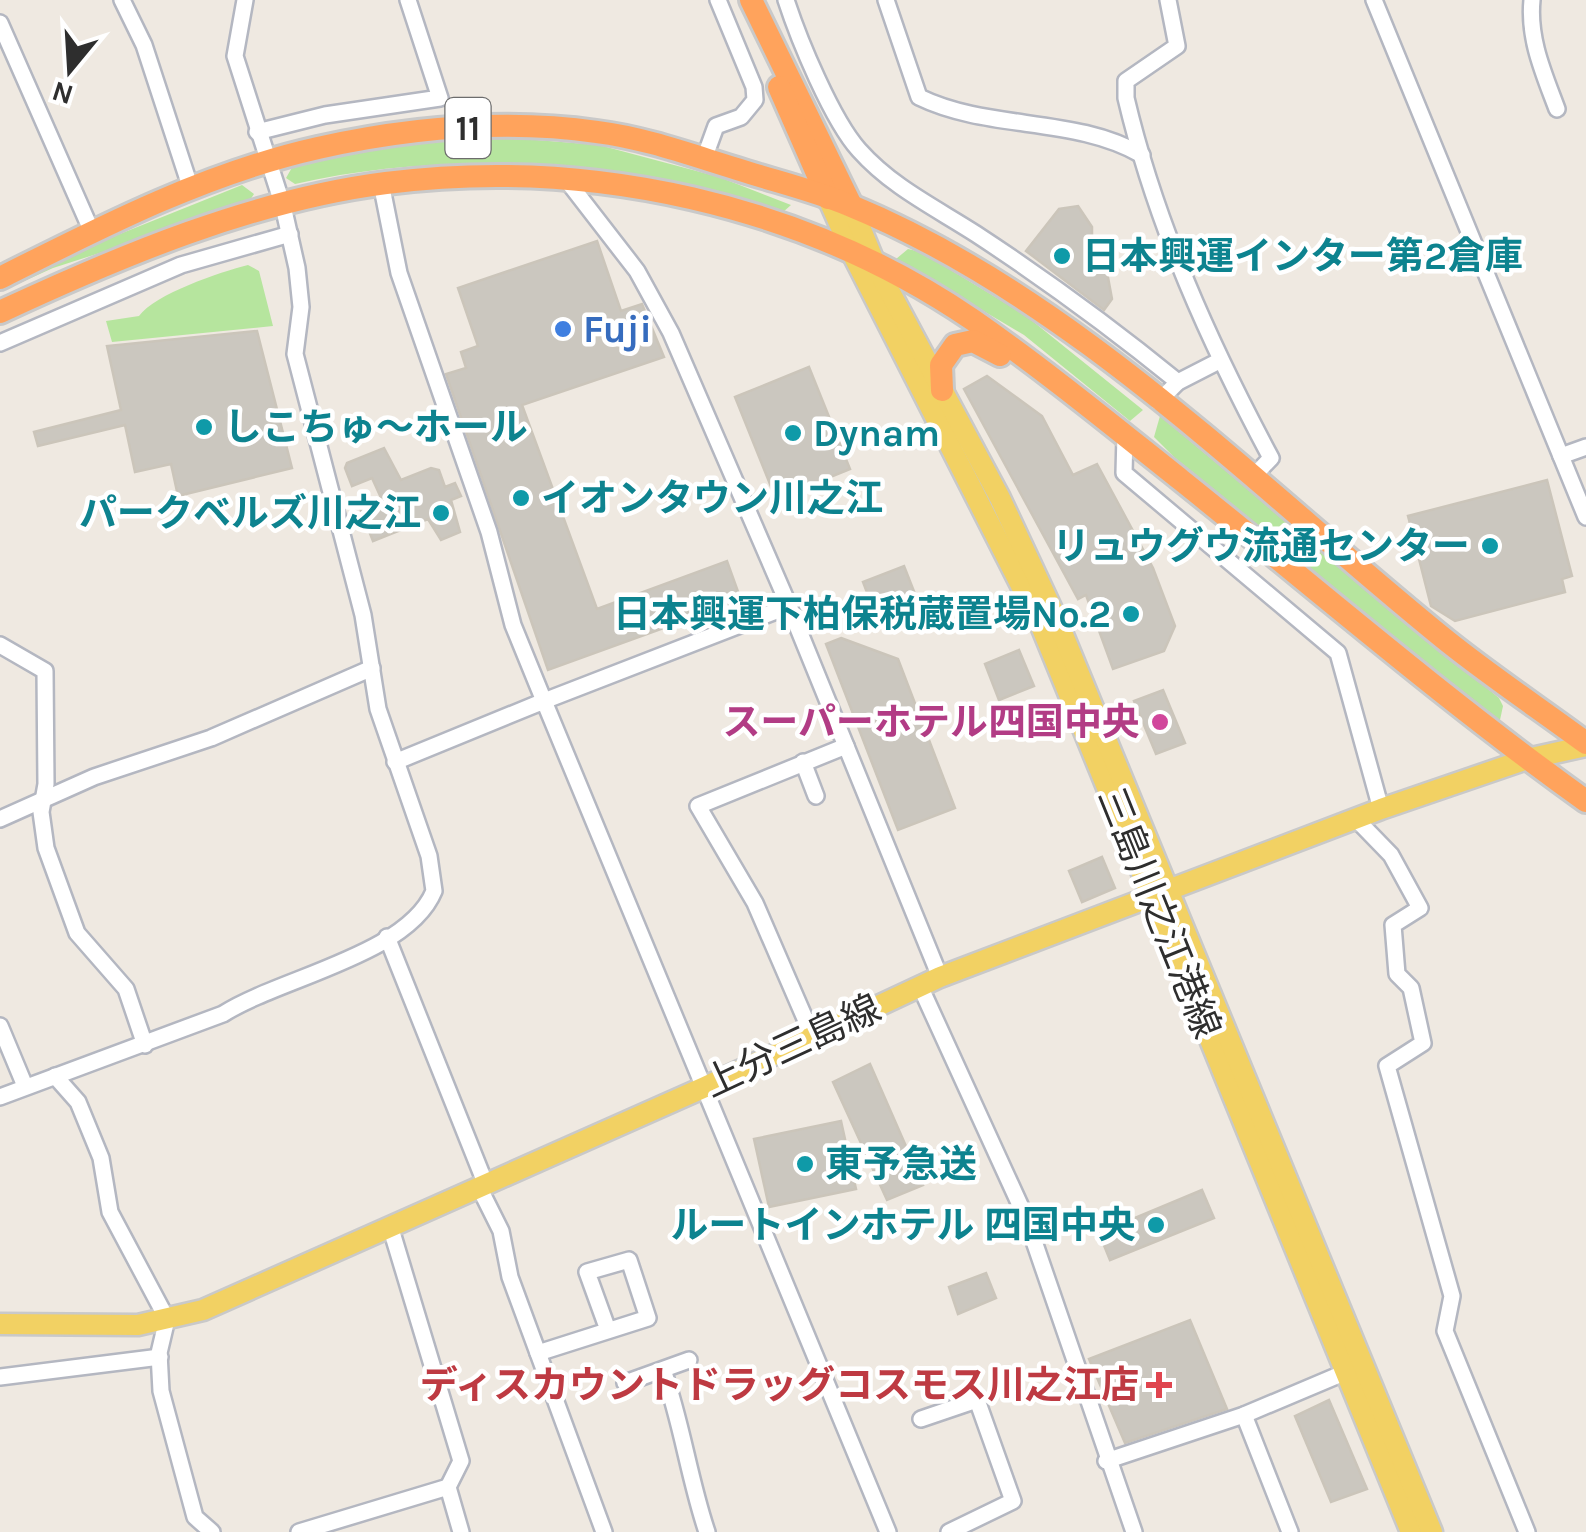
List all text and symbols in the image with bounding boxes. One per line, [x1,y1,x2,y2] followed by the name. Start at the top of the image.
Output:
[20,20,120,120] north arrow
[48,75,77,112] text: N
[446,98,490,158] road number: 11
[1082,234,1523,279] place label: 日本興運インター第2倉庫
[1051,245,1073,267] marker: 日本興運インター第2倉庫
[583,307,652,352] place label: Fuji
[552,318,574,340] marker: Fuji
[224,405,528,450] place label: しこちゅ～ホール
[813,411,940,456] place label: Dynam
[193,416,215,438] marker: しこちゅ～ホール
[782,422,804,444] marker: Dynam
[541,476,883,521] place label: イオンタウン川之江
[510,487,532,509] marker: イオンタウン川之江
[79,491,421,536] place label: パークベルズ川之江
[430,502,452,524] marker: パークベルズ川之江
[1052,524,1470,569] place label: リュウグウ流通センター
[1479,535,1501,557] marker: リュウグウ流通センター
[613,592,1111,637] place label: 日本興運下柏保税蔵置場No.2
[1120,603,1142,625] marker: 日本興運下柏保税蔵置場No.2
[722,700,1140,745] place label: スーパーホテル四国中央
[1149,711,1171,733] marker: スーパーホテル四国中央
[1088,781,1230,1045] street label: 三島川之江港線
[696,985,888,1107] street label: 上分三島線
[825,1142,977,1187] place label: 東予急送
[794,1153,816,1175] marker: 東予急送
[670,1203,1136,1248] place label: ルートインホテル 四国中央
[1145,1214,1167,1236] marker: ルートインホテル 四国中央
[420,1363,1139,1408] place label: ディスカウントドラッグコスモス川之江店
[1148,1374,1170,1396] marker: ディスカウントドラッグコスモス川之江店

